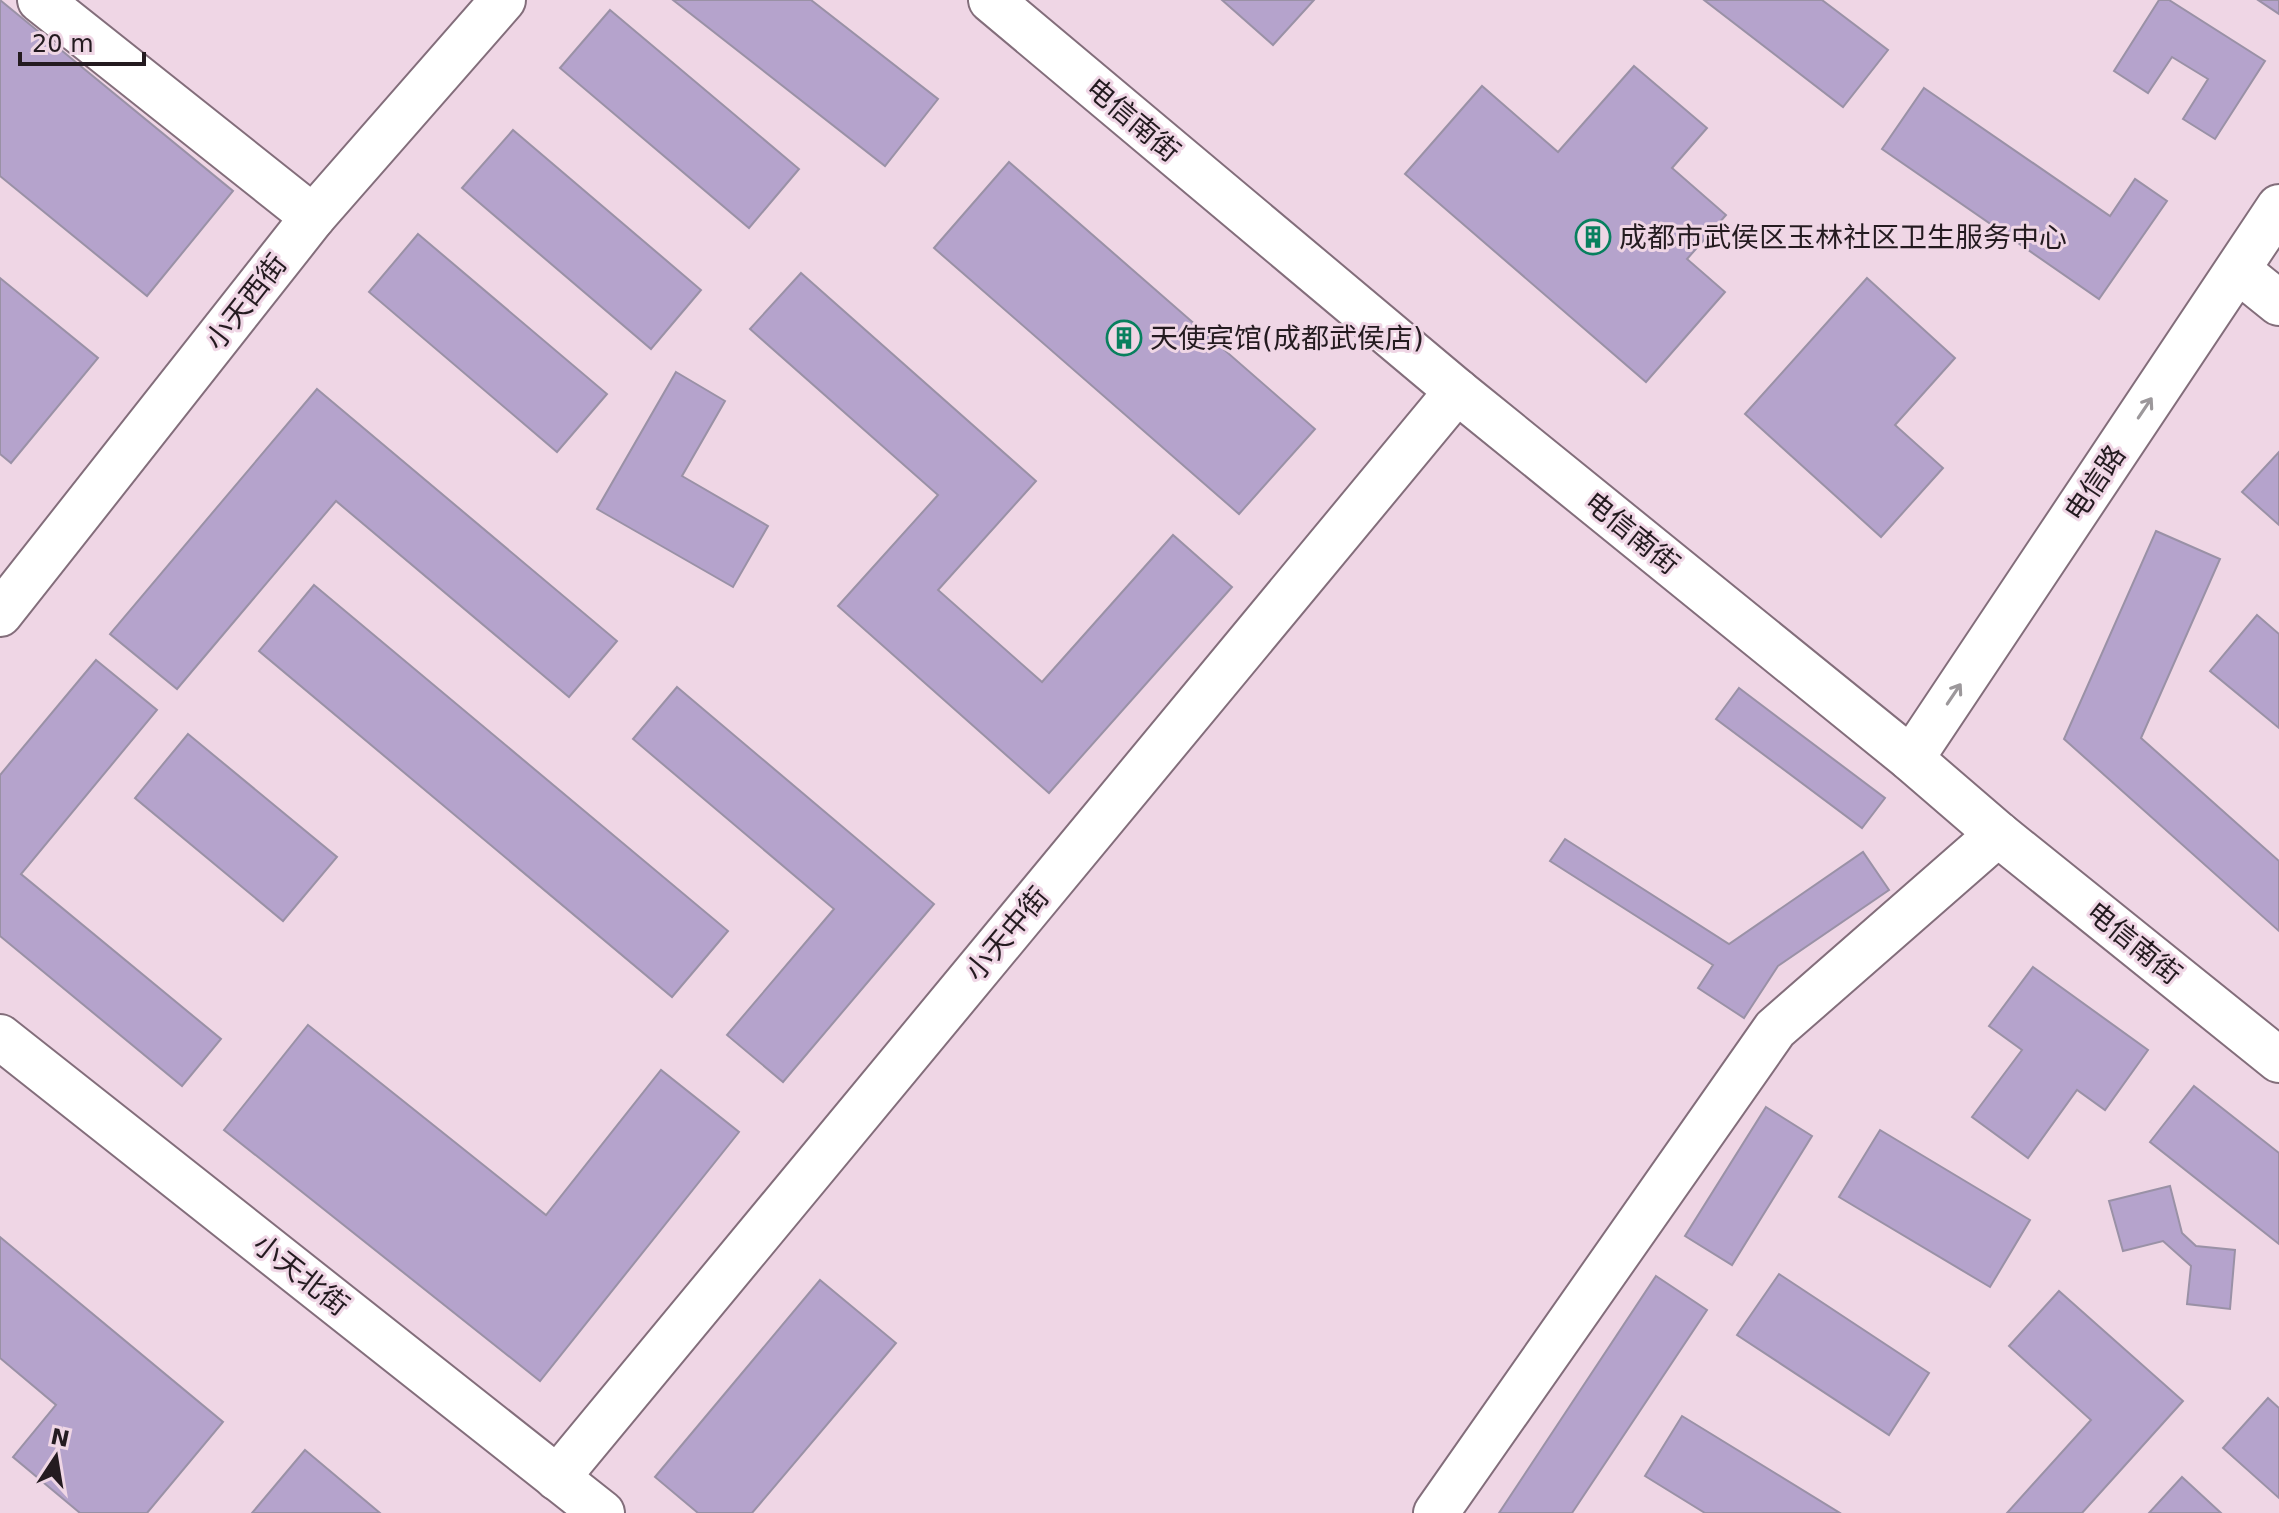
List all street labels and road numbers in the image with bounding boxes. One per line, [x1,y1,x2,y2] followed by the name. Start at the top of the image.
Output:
[1079,71,1187,169] street label: 电信南街
[199,248,293,356] street label: 小天西街
[2058,439,2132,527] street label: 电信路
[1578,485,1686,581] street label: 电信南街
[958,880,1056,988] street label: 小天中街
[2080,895,2188,991] street label: 电信南街
[247,1228,355,1322] street label: 小天北街

